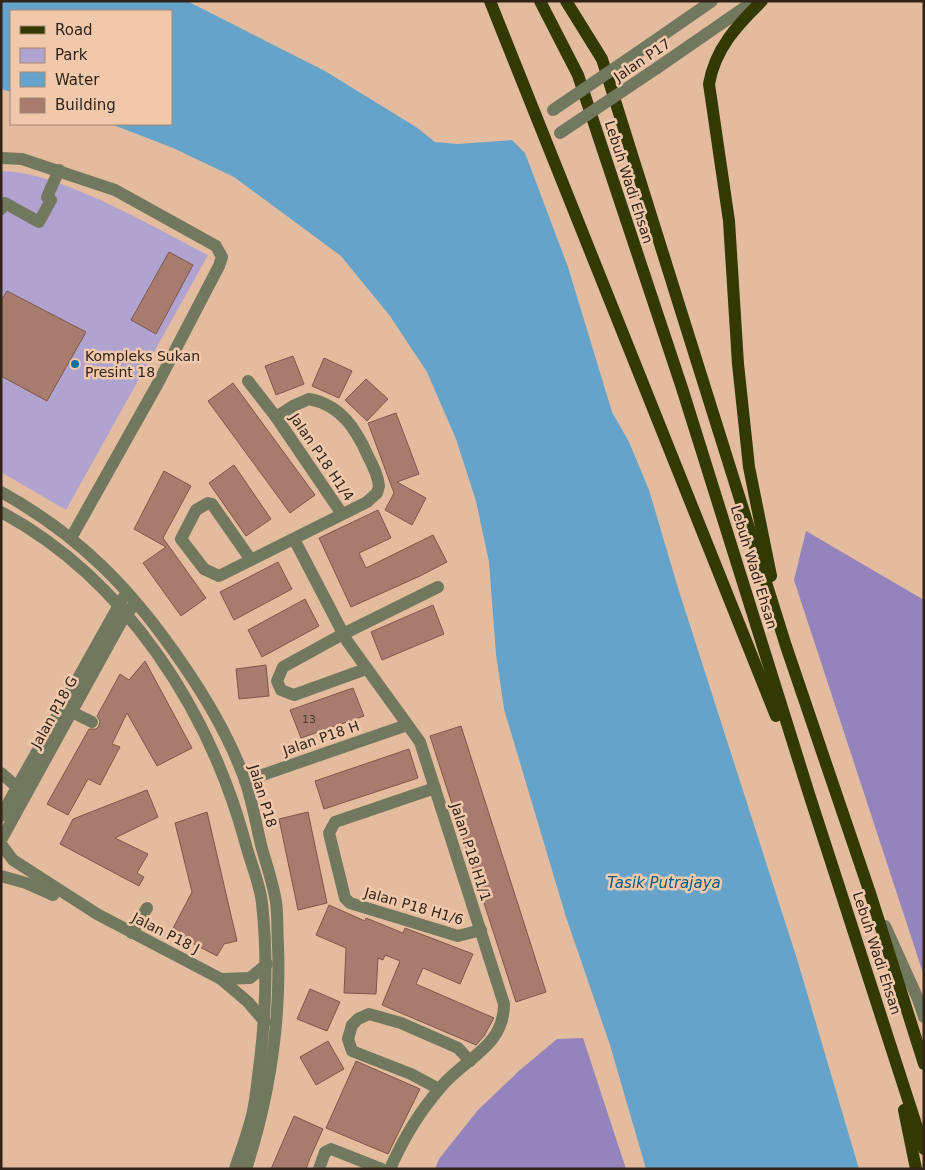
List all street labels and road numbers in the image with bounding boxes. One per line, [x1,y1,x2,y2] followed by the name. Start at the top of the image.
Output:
[610,35,673,85] street label: Jalan P17
[602,118,656,246] street label: Lebuh Wadi Ehsan
[286,409,357,504] street label: Jalan P18 H1/4
[728,503,780,631] street label: Lebuh Wadi Ehsan
[27,673,80,752] street label: Jalan P18 G
[280,717,361,759] street label: Jalan P18 H
[246,762,280,829] street label: Jalan P18
[447,800,494,903] street label: Jalan P18 H1/1
[362,884,465,928] street label: Jalan P18 H1/6
[850,889,904,1017] street label: Lebuh Wadi Ehsan
[129,909,202,957] street label: Jalan P18 J

